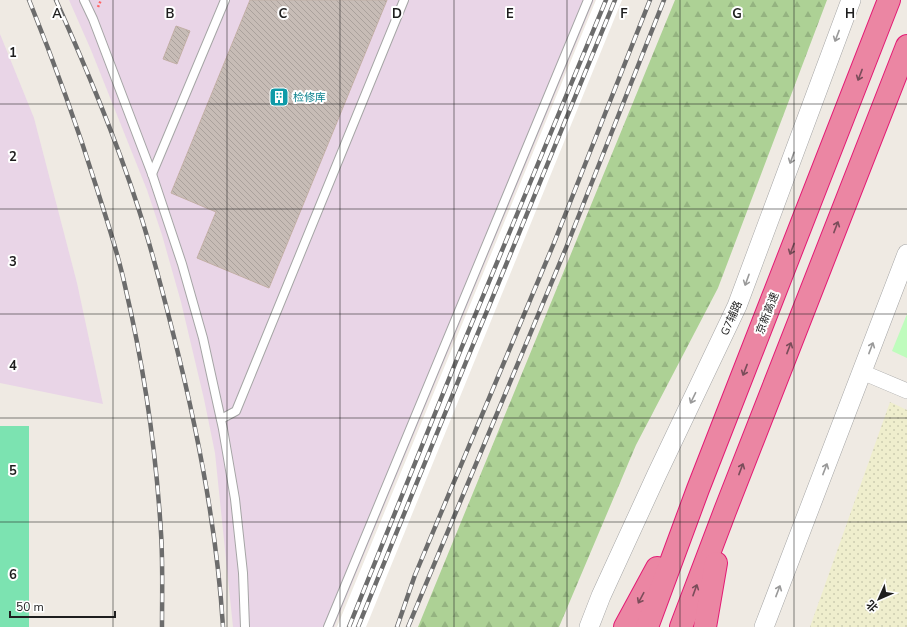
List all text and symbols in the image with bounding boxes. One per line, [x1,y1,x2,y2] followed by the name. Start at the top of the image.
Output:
[52,5,62,23] text: A
[166,5,175,23] text: B
[279,5,288,23] text: C
[392,5,402,23] text: D
[506,5,514,23] text: E
[620,5,628,23] text: F
[732,5,742,23] text: G
[845,5,855,23] text: H
[833,30,841,42] one-way arrow
[9,44,17,62] text: 1
[855,69,863,81] one-way arrow
[268,86,290,108] building icon: 检修库
[293,90,326,105] place label: 检修库
[9,148,17,166] text: 2
[787,152,795,164] one-way arrow
[833,221,840,233] one-way arrow
[788,242,796,254] one-way arrow
[9,253,17,271] text: 3
[742,274,750,286] one-way arrow
[753,290,782,336] street label: 京新高速
[717,298,746,338] street label: G7辅路
[785,342,793,354] one-way arrow
[868,342,876,354] one-way arrow
[9,357,17,375] text: 4
[740,363,748,375] one-way arrow
[689,392,696,404] one-way arrow
[9,462,17,480] text: 5
[738,463,746,475] one-way arrow
[821,464,829,476] one-way arrow
[9,566,17,584] text: 6
[859,579,899,619] north arrow
[692,584,699,597] one-way arrow
[775,585,783,597] one-way arrow
[636,592,644,604] one-way arrow
[10,593,115,619] scale bar
[863,597,881,615] text: 北
[16,599,44,615] text: 50 m

